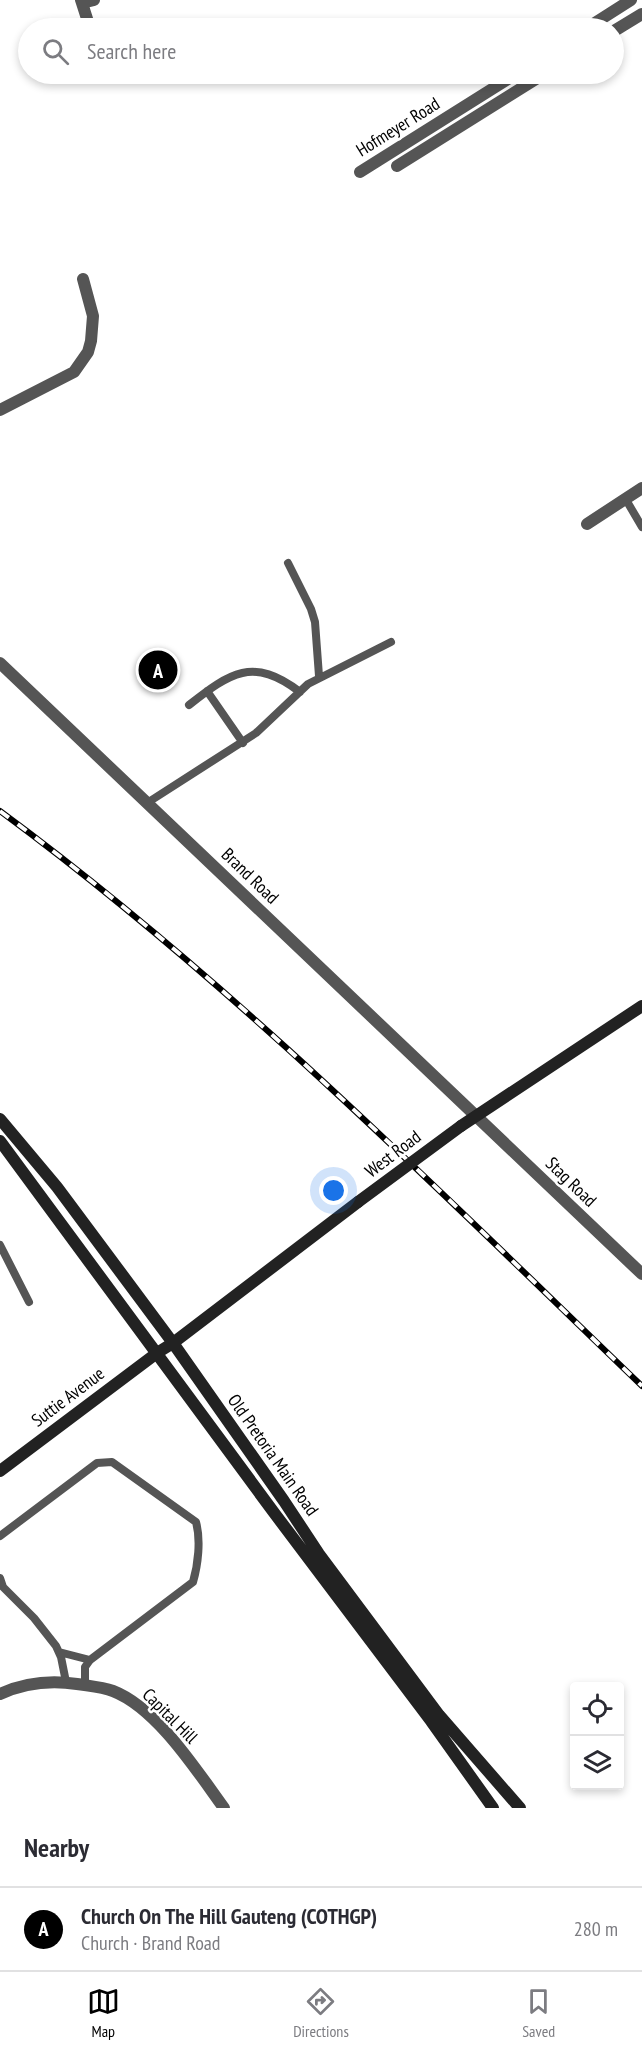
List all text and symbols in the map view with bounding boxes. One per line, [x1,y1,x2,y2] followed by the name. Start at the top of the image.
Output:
[18,18,624,84] search box
[39,35,72,68] icon: search
[87,37,176,65] text: Search here
[352,92,444,161] street label: Hofmeyer Road
[138,648,178,692] pin: A
[217,843,284,909] street label: Brand Road
[360,1125,425,1182] street label: West Road
[541,1152,602,1212] street label: Stag Road
[319,1176,348,1205] your location
[27,1362,109,1432] street label: Suttie Avenue
[223,1389,324,1520] street label: Old Pretoria Main Road
[570,1682,624,1790] map controls
[570,1682,624,1736] button: locate
[138,1683,203,1749] street label: Capital Hill
[570,1736,624,1790] button: layers
[24,1831,89,1864] text: Nearby
[81,1902,377,1930] text: Church On The Hill Gauteng (COTHGP)
[38,1916,49,1942] text: A
[574,1916,618,1942] text: 280 m
[81,1930,220,1956] text: Church · Brand Road
[87,1985,120,2041] tab: Map
[293,1985,349,2041] tab: Directions
[522,1985,555,2041] tab: Saved

